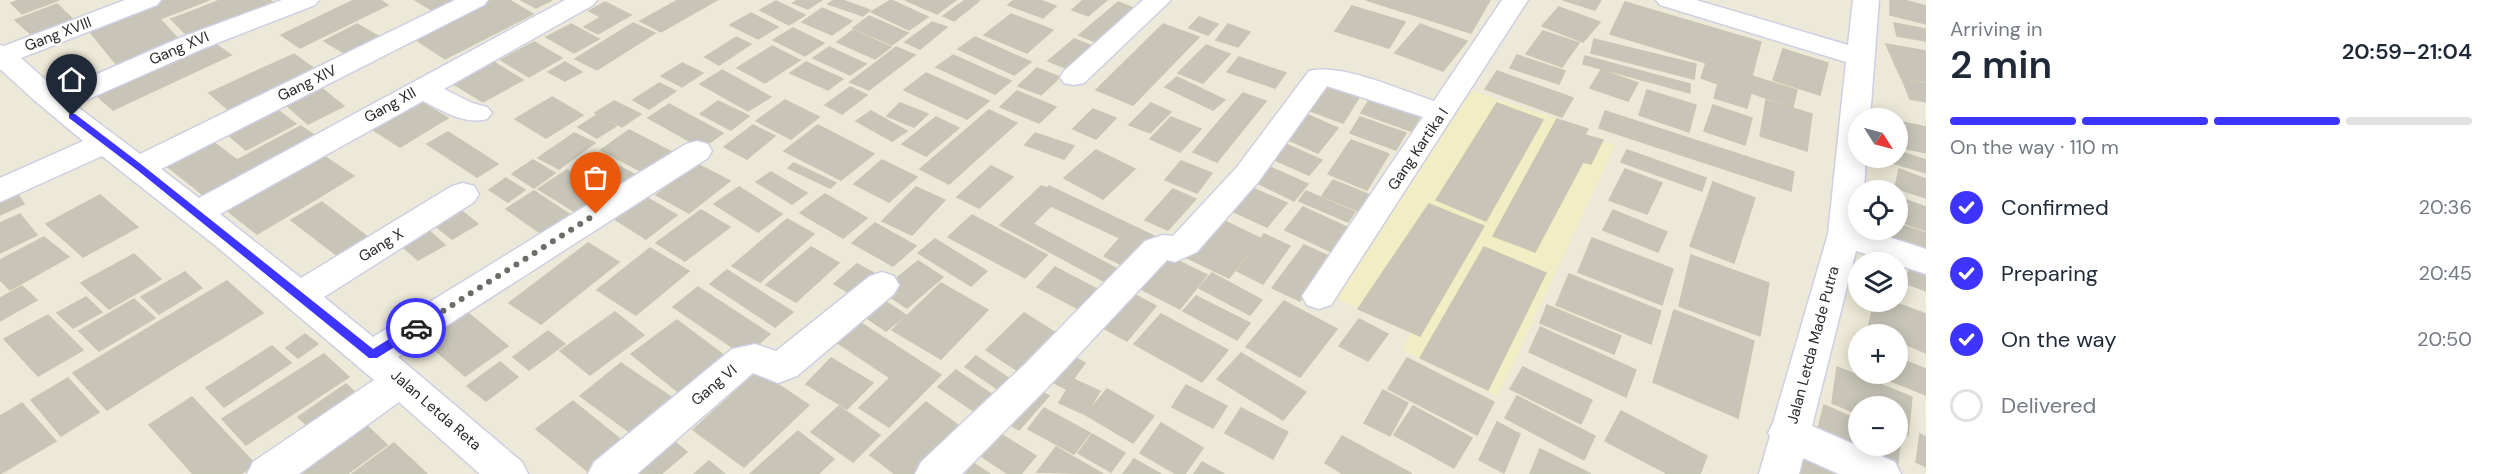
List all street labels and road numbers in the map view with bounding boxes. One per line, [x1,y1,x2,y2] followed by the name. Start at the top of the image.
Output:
[22,12,94,56] street label: Gang XVIII
[146,26,212,70] street label: Gang XVI
[274,60,340,106] street label: Gang XIV
[360,83,420,127] street label: Gang XII
[1383,104,1453,194] street label: Gang Kartika I
[355,223,407,267] street label: Gang X
[1782,264,1844,426] street label: Jalan Letda Made Putra
[687,360,741,410] street label: Gang VI
[387,365,485,455] street label: Jalan Letda Reta

